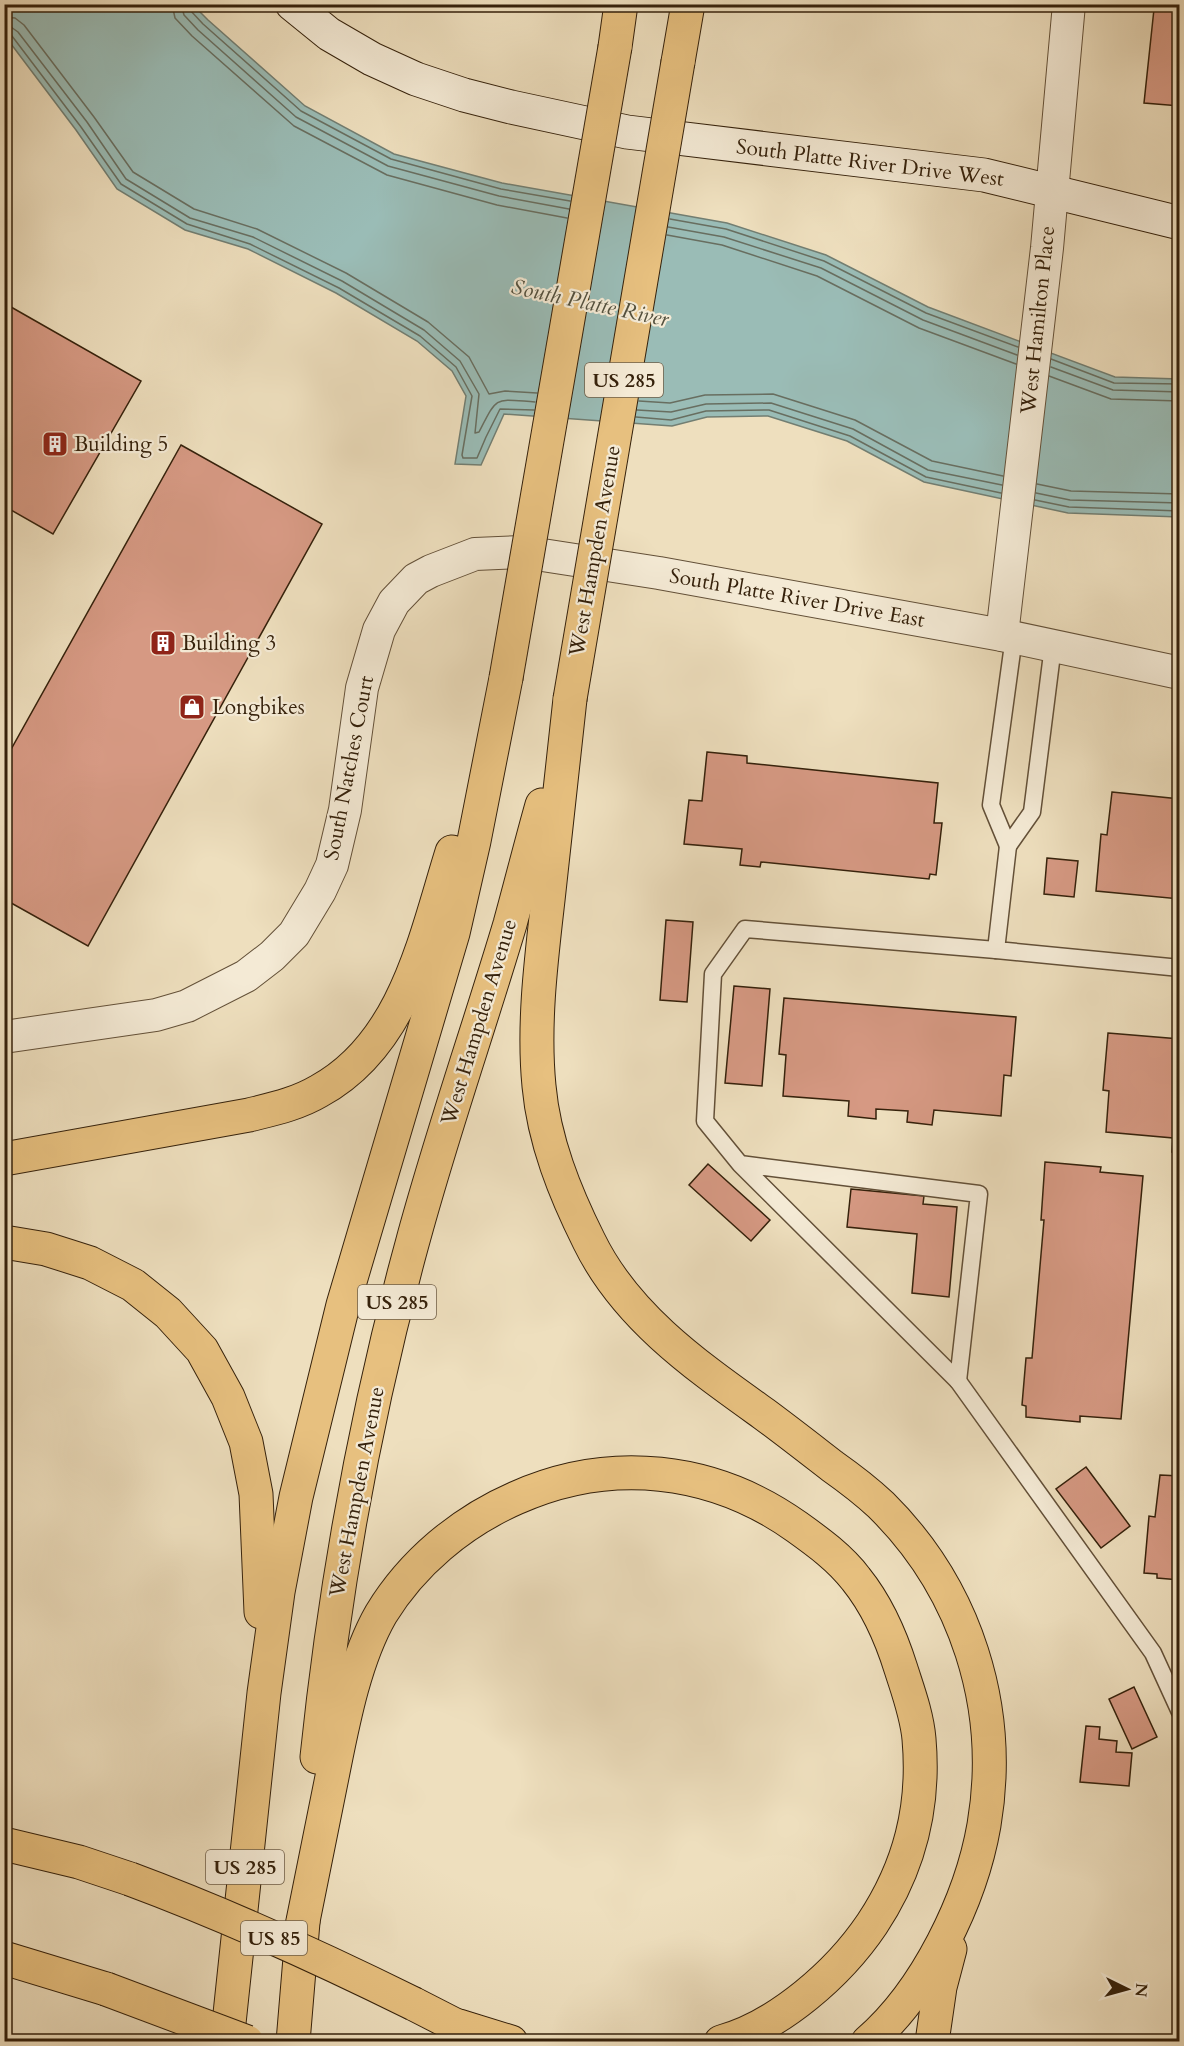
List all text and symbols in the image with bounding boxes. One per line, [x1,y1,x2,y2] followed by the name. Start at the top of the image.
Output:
[735,132,1006,194] street label: South Platte River Drive West
[1014,224,1062,417] street label: West Hamilton Place
[509,272,672,334] water label: South Platte River
[585,363,663,397] road number: US 285
[40,429,70,459] building icon: Building 5
[74,430,168,459] place label: Building 5
[562,443,628,660] street label: West Hampden Avenue
[667,561,927,635] street label: South Platte River Drive East
[148,628,178,658] building icon: Building 3
[182,629,276,658] place label: Building 3
[317,673,381,863] street label: South Natches Court
[177,692,207,722] shop icon: Longbikes
[212,693,305,722] place label: Longbikes
[434,915,524,1130] street label: West Hampden Avenue
[358,1285,436,1319] road number: US 285
[322,1384,392,1601] street label: West Hampden Avenue
[206,1850,284,1884] road number: US 285
[241,1921,307,1955] road number: US 85
[1097,1959,1157,2019] north arrow
[1129,1982,1153,1998] text: N

